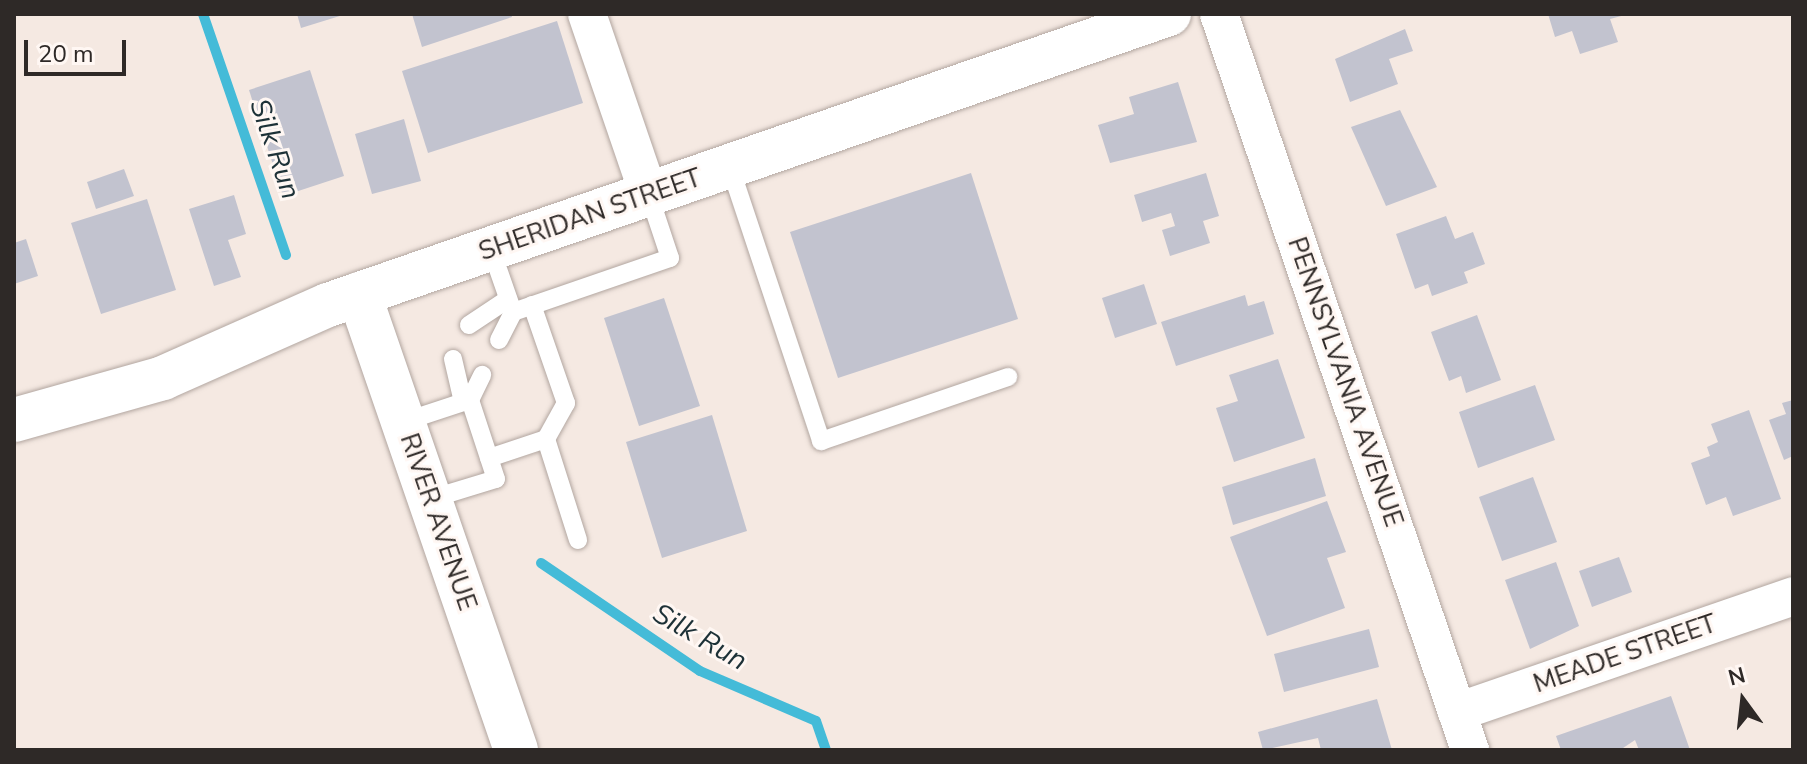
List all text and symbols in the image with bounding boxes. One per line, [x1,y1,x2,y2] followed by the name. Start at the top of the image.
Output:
[28,24,130,74] scale bar
[38,38,94,70] text: 20 m
[242,95,308,203] water label: Silk Run
[475,162,705,268] street label: SHERIDAN STREET
[1281,233,1409,531] street label: PENNSYLVANIA AVENUE
[393,429,483,615] street label: RIVER AVENUE
[647,597,753,677] water label: Silk Run
[1529,608,1721,700] street label: MEADE STREET
[1703,660,1783,740] north arrow
[1725,660,1749,693] text: N

